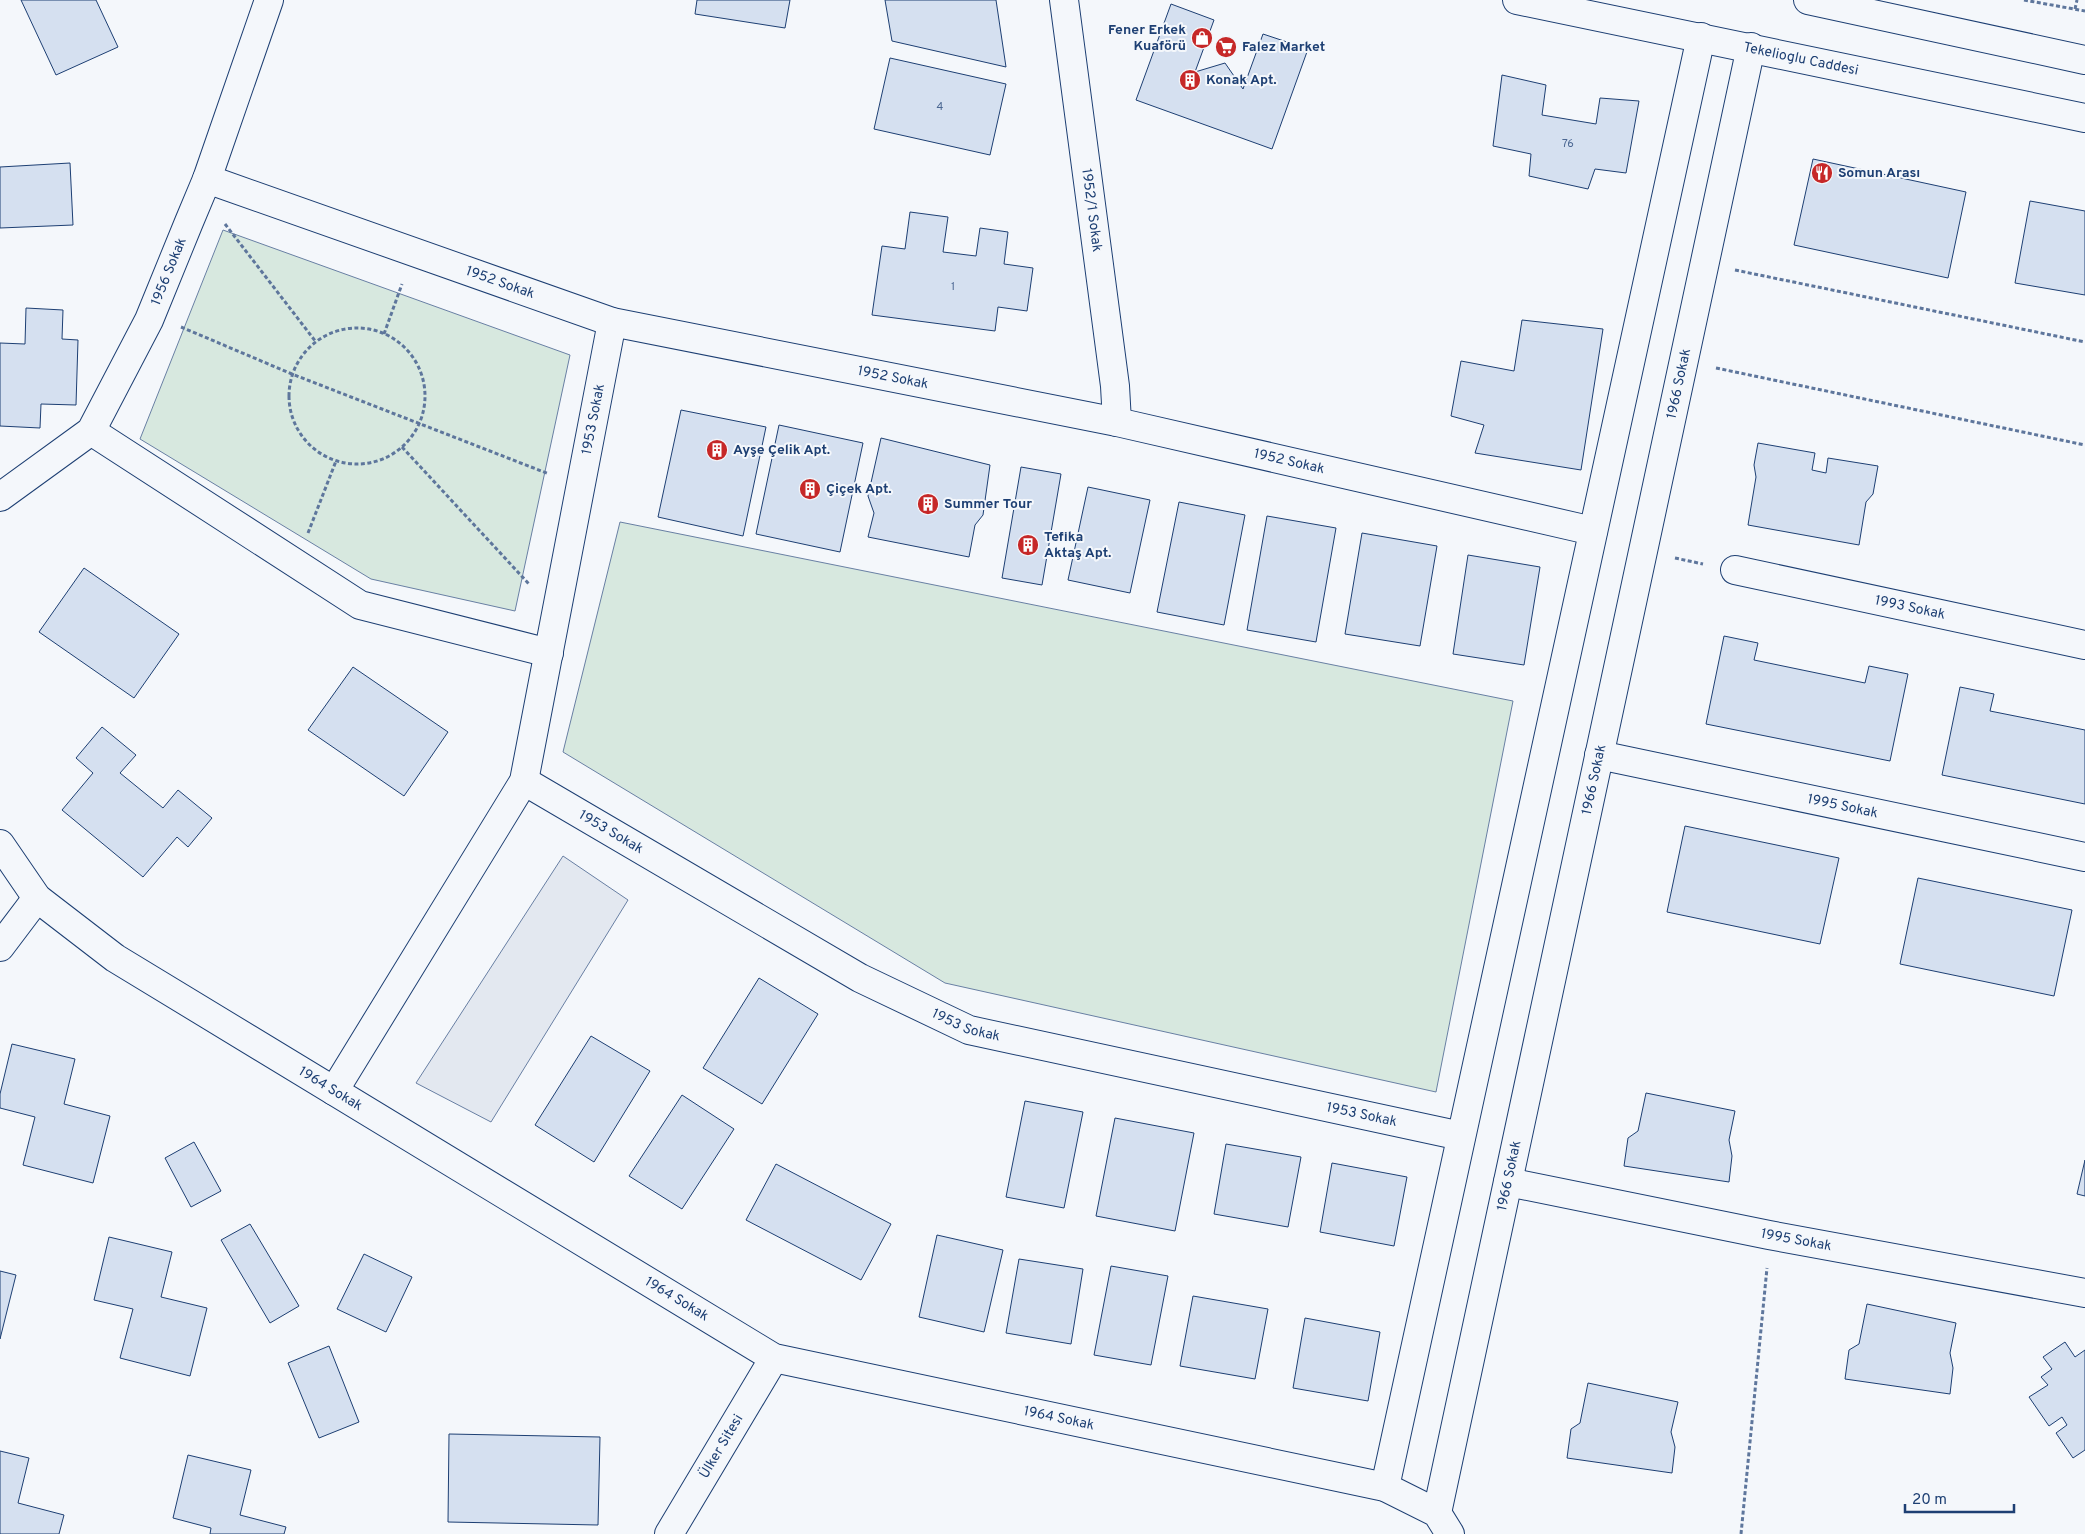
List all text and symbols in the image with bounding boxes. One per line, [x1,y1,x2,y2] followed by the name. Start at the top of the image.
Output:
[1108,22,1186,55] place label: Fener Erkek Kuaförü
[1190,26,1214,50] shop icon: Fener Erkek Kuaförü
[1214,35,1238,59] supermarket icon: Falez Market
[1242,39,1325,56] place label: Falez Market
[1742,39,1860,79] street label: Tekelioglu Caddesi
[1178,68,1202,92] building icon: Konak Apt.
[1206,72,1277,89] place label: Konak Apt.
[937,100,944,114] house number: 4
[1562,137,1574,151] house number: 76
[1810,161,1834,185] restaurant icon: Somun Arası
[1838,165,1920,182] place label: Somun Arası
[1078,167,1106,253] street label: 1952/1 Sokak
[147,235,190,308] street label: 1956 Sokak
[464,263,537,303] street label: 1952 Sokak
[951,280,955,294] house number: 1
[1663,347,1695,420] street label: 1966 Sokak
[856,362,930,393] street label: 1952 Sokak
[578,382,608,456] street label: 1953 Sokak
[705,438,729,462] building icon: Ayşe Çelik Apt.
[733,442,830,459] place label: Ayşe Çelik Apt.
[1252,445,1326,478] street label: 1952 Sokak
[798,477,822,501] building icon: Çiçek Apt.
[826,481,892,498] place label: Çiçek Apt.
[916,492,940,516] building icon: Summer Tour
[944,496,1032,513] place label: Summer Tour
[1044,529,1111,562] place label: Tefika Aktaş Apt.
[1016,533,1040,557] building icon: Tefika Aktaş Apt.
[1873,592,1947,623] street label: 1993 Sokak
[1578,743,1610,816] street label: 1966 Sokak
[1806,790,1880,822] street label: 1995 Sokak
[576,807,646,858] street label: 1953 Sokak
[929,1005,1002,1045] street label: 1953 Sokak
[295,1063,366,1115] street label: 1964 Sokak
[1325,1099,1399,1130] street label: 1953 Sokak
[1493,1139,1525,1212] street label: 1966 Sokak
[1759,1225,1833,1255] street label: 1995 Sokak
[642,1273,712,1325] street label: 1964 Sokak
[1022,1402,1096,1434] street label: 1964 Sokak
[695,1411,747,1481] street label: Ülker Sitesi
[1905,1482,2014,1514] scale bar
[1912,1491,1947,1510] text: 20 m

